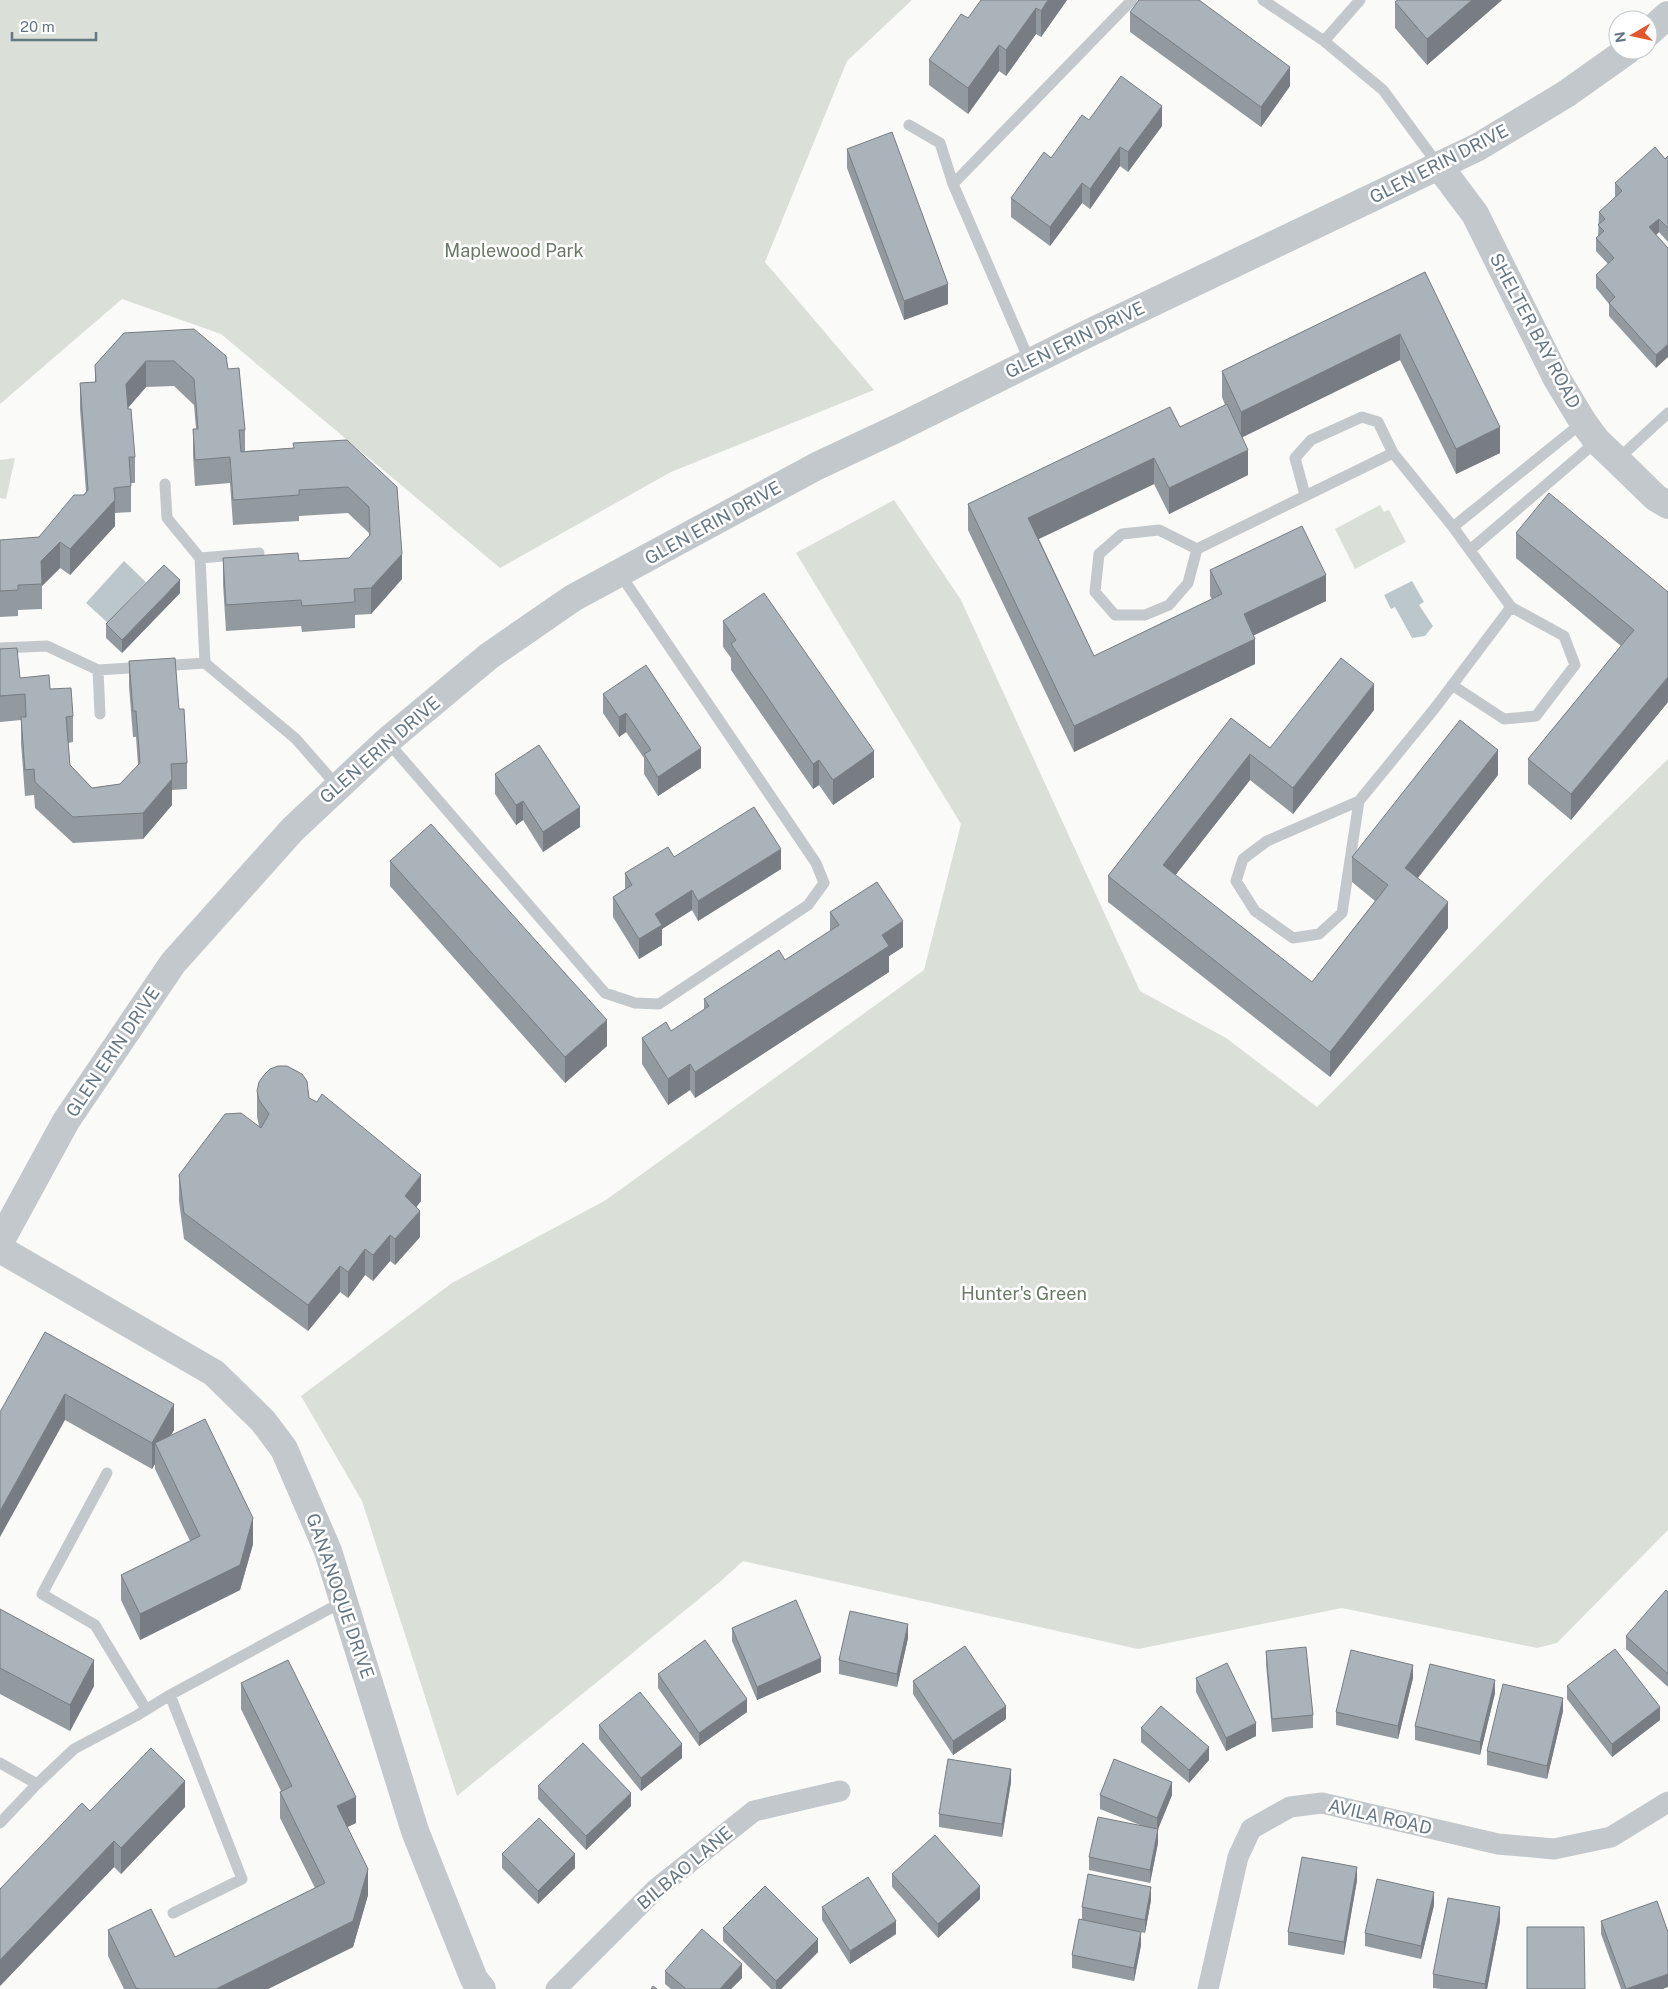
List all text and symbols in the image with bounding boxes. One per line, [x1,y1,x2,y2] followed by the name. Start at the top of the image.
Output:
[12,10,96,42] scale bar
[1608,10,1658,60] north arrow
[20,18,55,35] text: 20 m
[1611,30,1629,44] text: N
[1366,120,1511,207] street label: GLEN ERIN DRIVE
[444,240,584,261] park label: Maplewood Park
[1486,250,1585,412] street label: SHELTER BAY ROAD
[1002,297,1148,382] street label: GLEN ERIN DRIVE
[641,476,784,569] street label: GLEN ERIN DRIVE
[315,692,444,808] street label: GLEN ERIN DRIVE
[61,983,164,1121] street label: GLEN ERIN DRIVE
[961,1283,1087,1304] park label: Hunter's Green
[302,1510,379,1681] street label: GANANOQUE DRIVE
[1326,1794,1434,1839] street label: AVILA ROAD
[633,1822,736,1913] street label: BILBAO LANE

